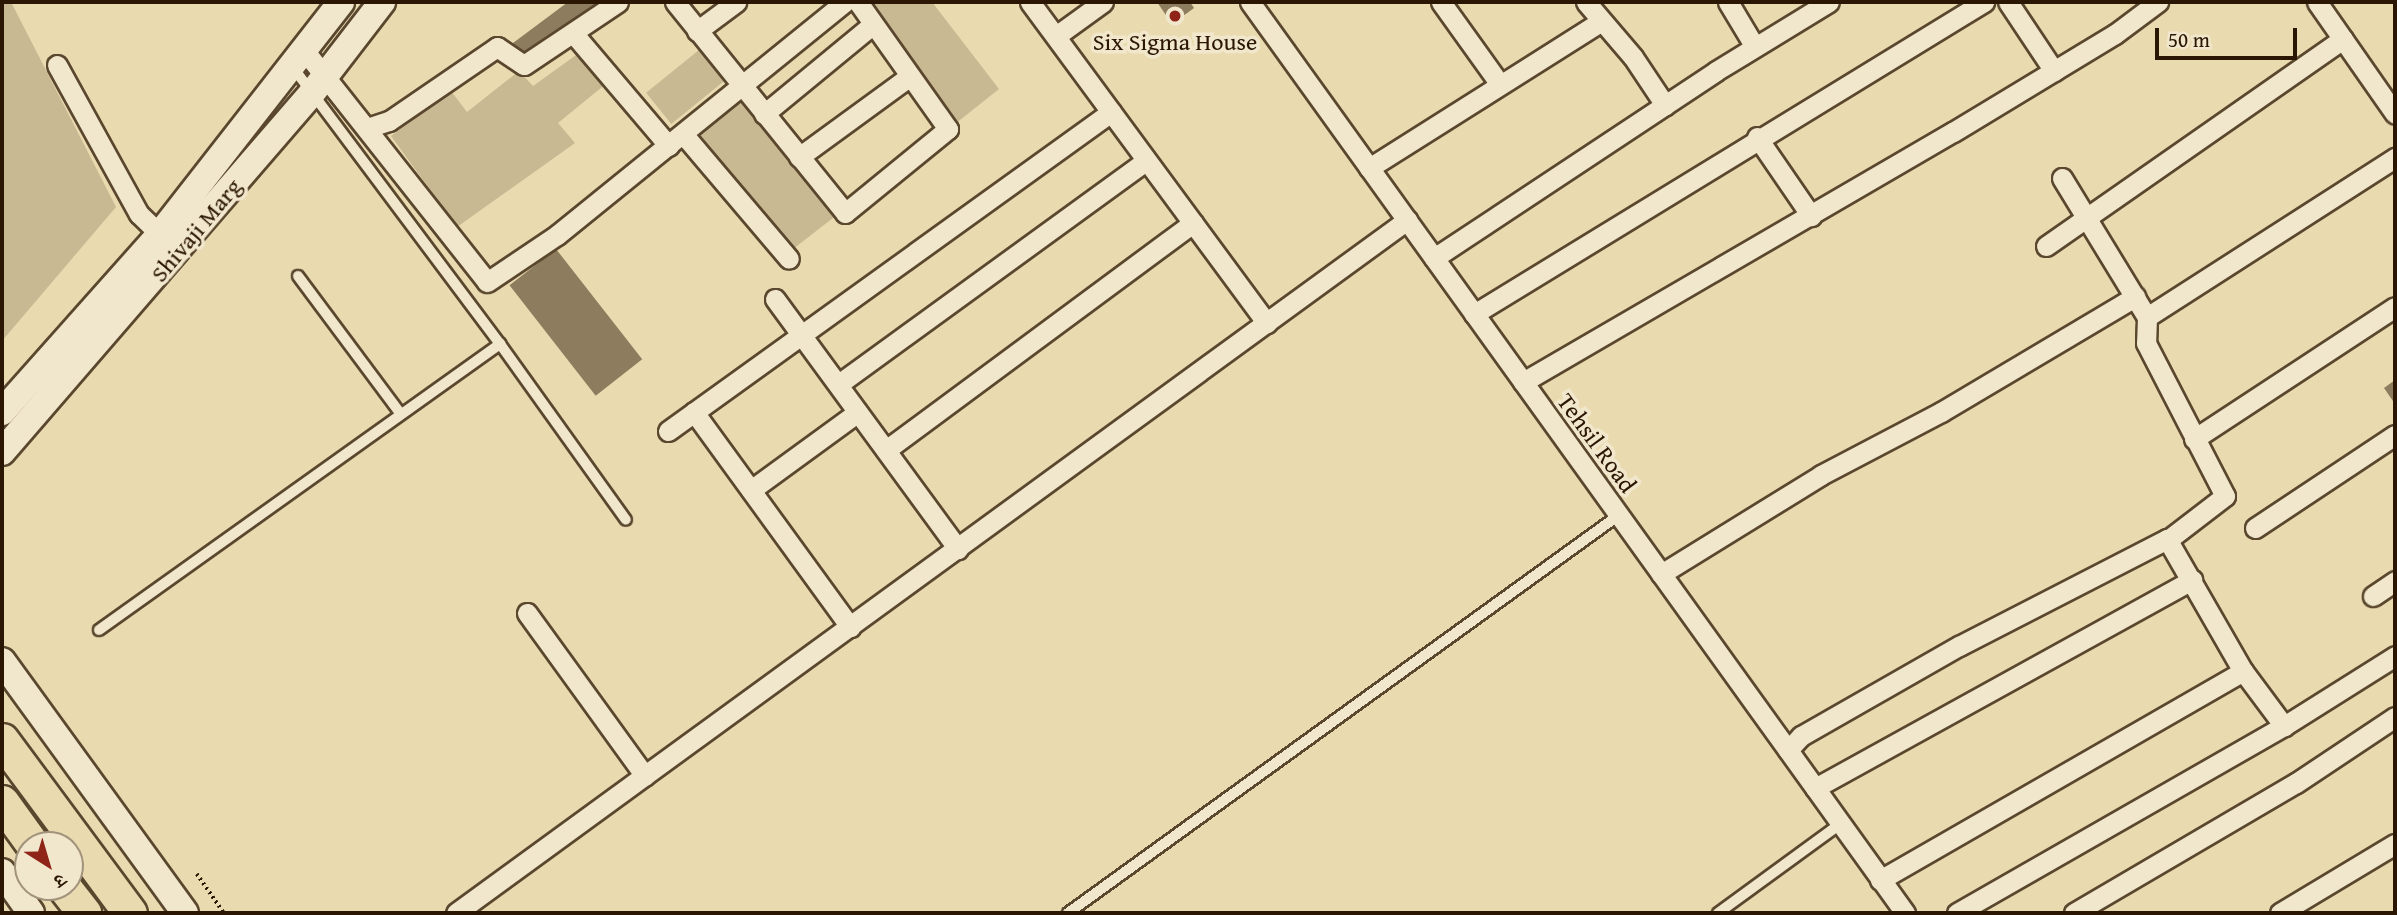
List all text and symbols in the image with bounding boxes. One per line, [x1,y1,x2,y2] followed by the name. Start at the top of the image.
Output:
[1167,8,1183,24] marker: Six Sigma House
[2159,14,2301,58] scale bar
[2168,24,2210,55] text: 50 m
[1093,28,1257,56] place label: Six Sigma House
[144,172,248,288] street label: Shivaji Marg
[1551,388,1643,498] street label: Tehsil Road
[14,831,84,901] north arrow
[48,867,73,895] text: उ

